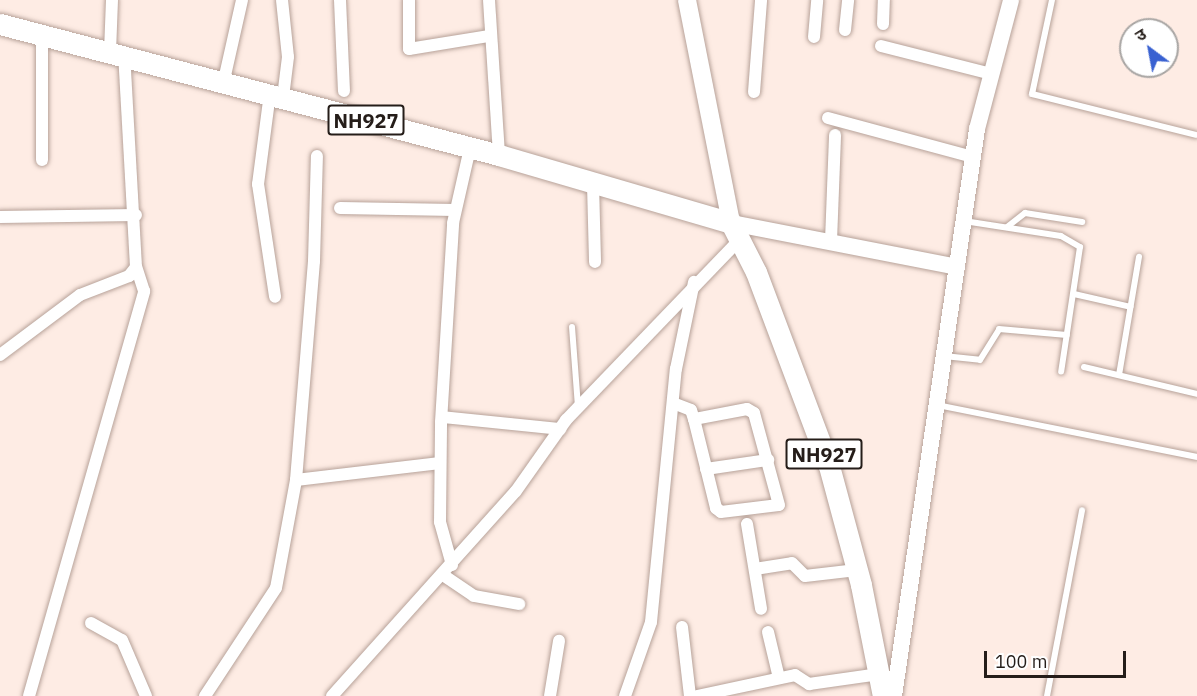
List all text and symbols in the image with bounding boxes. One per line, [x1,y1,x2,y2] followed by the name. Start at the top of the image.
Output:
[1119,18,1179,78] north arrow
[1131,23,1150,45] text: उ
[327,103,405,137] road number: NH927
[785,437,863,471] road number: NH927
[987,639,1130,677] scale bar
[995,650,1047,673] text: 100 m

